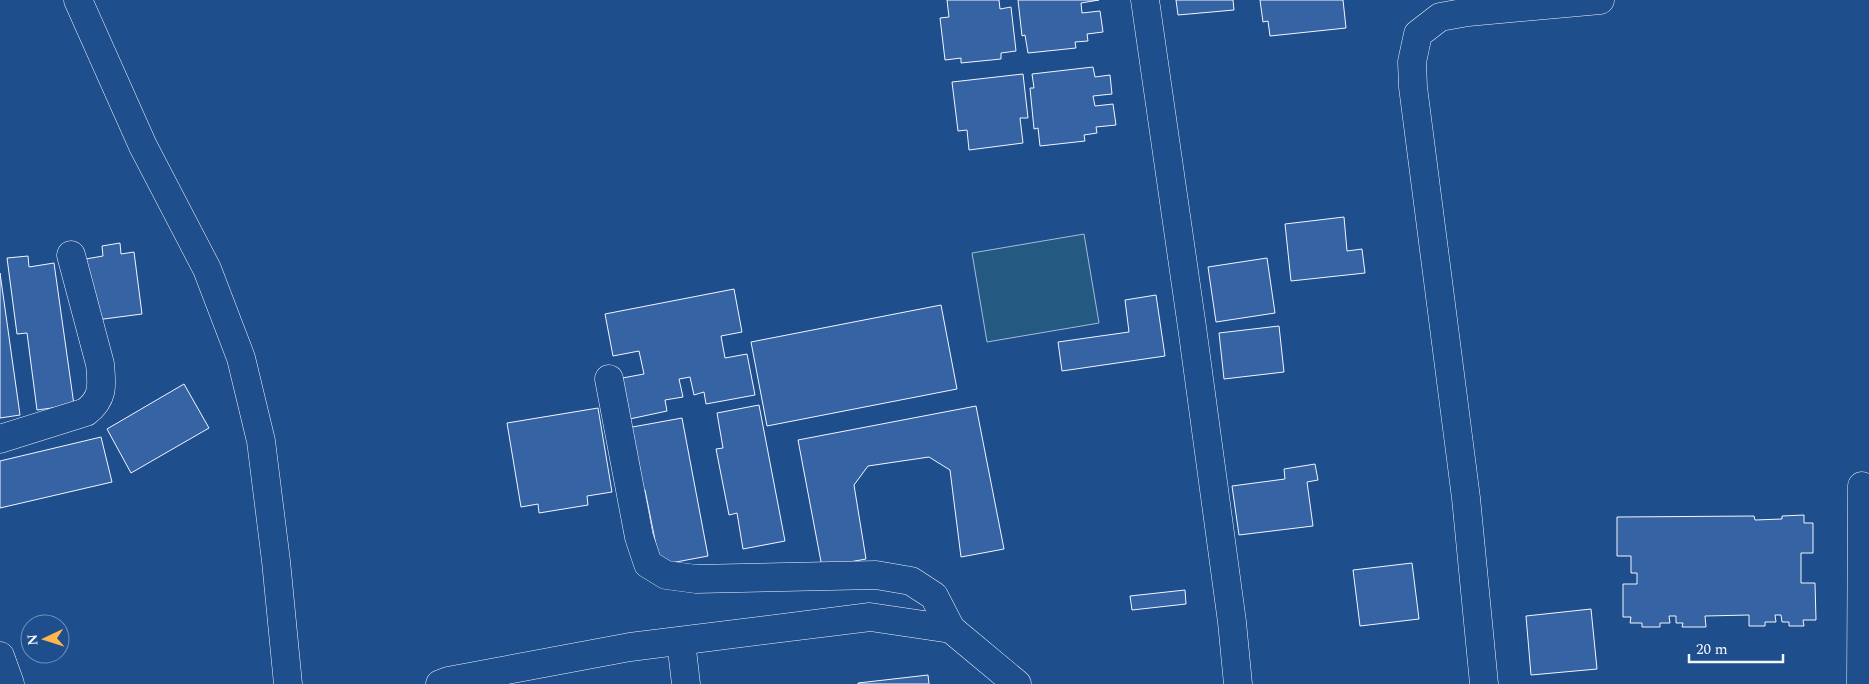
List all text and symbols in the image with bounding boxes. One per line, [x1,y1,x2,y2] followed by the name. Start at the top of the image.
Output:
[20,614,70,664] north arrow
[1689,632,1783,664] scale bar
[22,633,43,646] text: N
[1696,638,1728,661] text: 20 m

